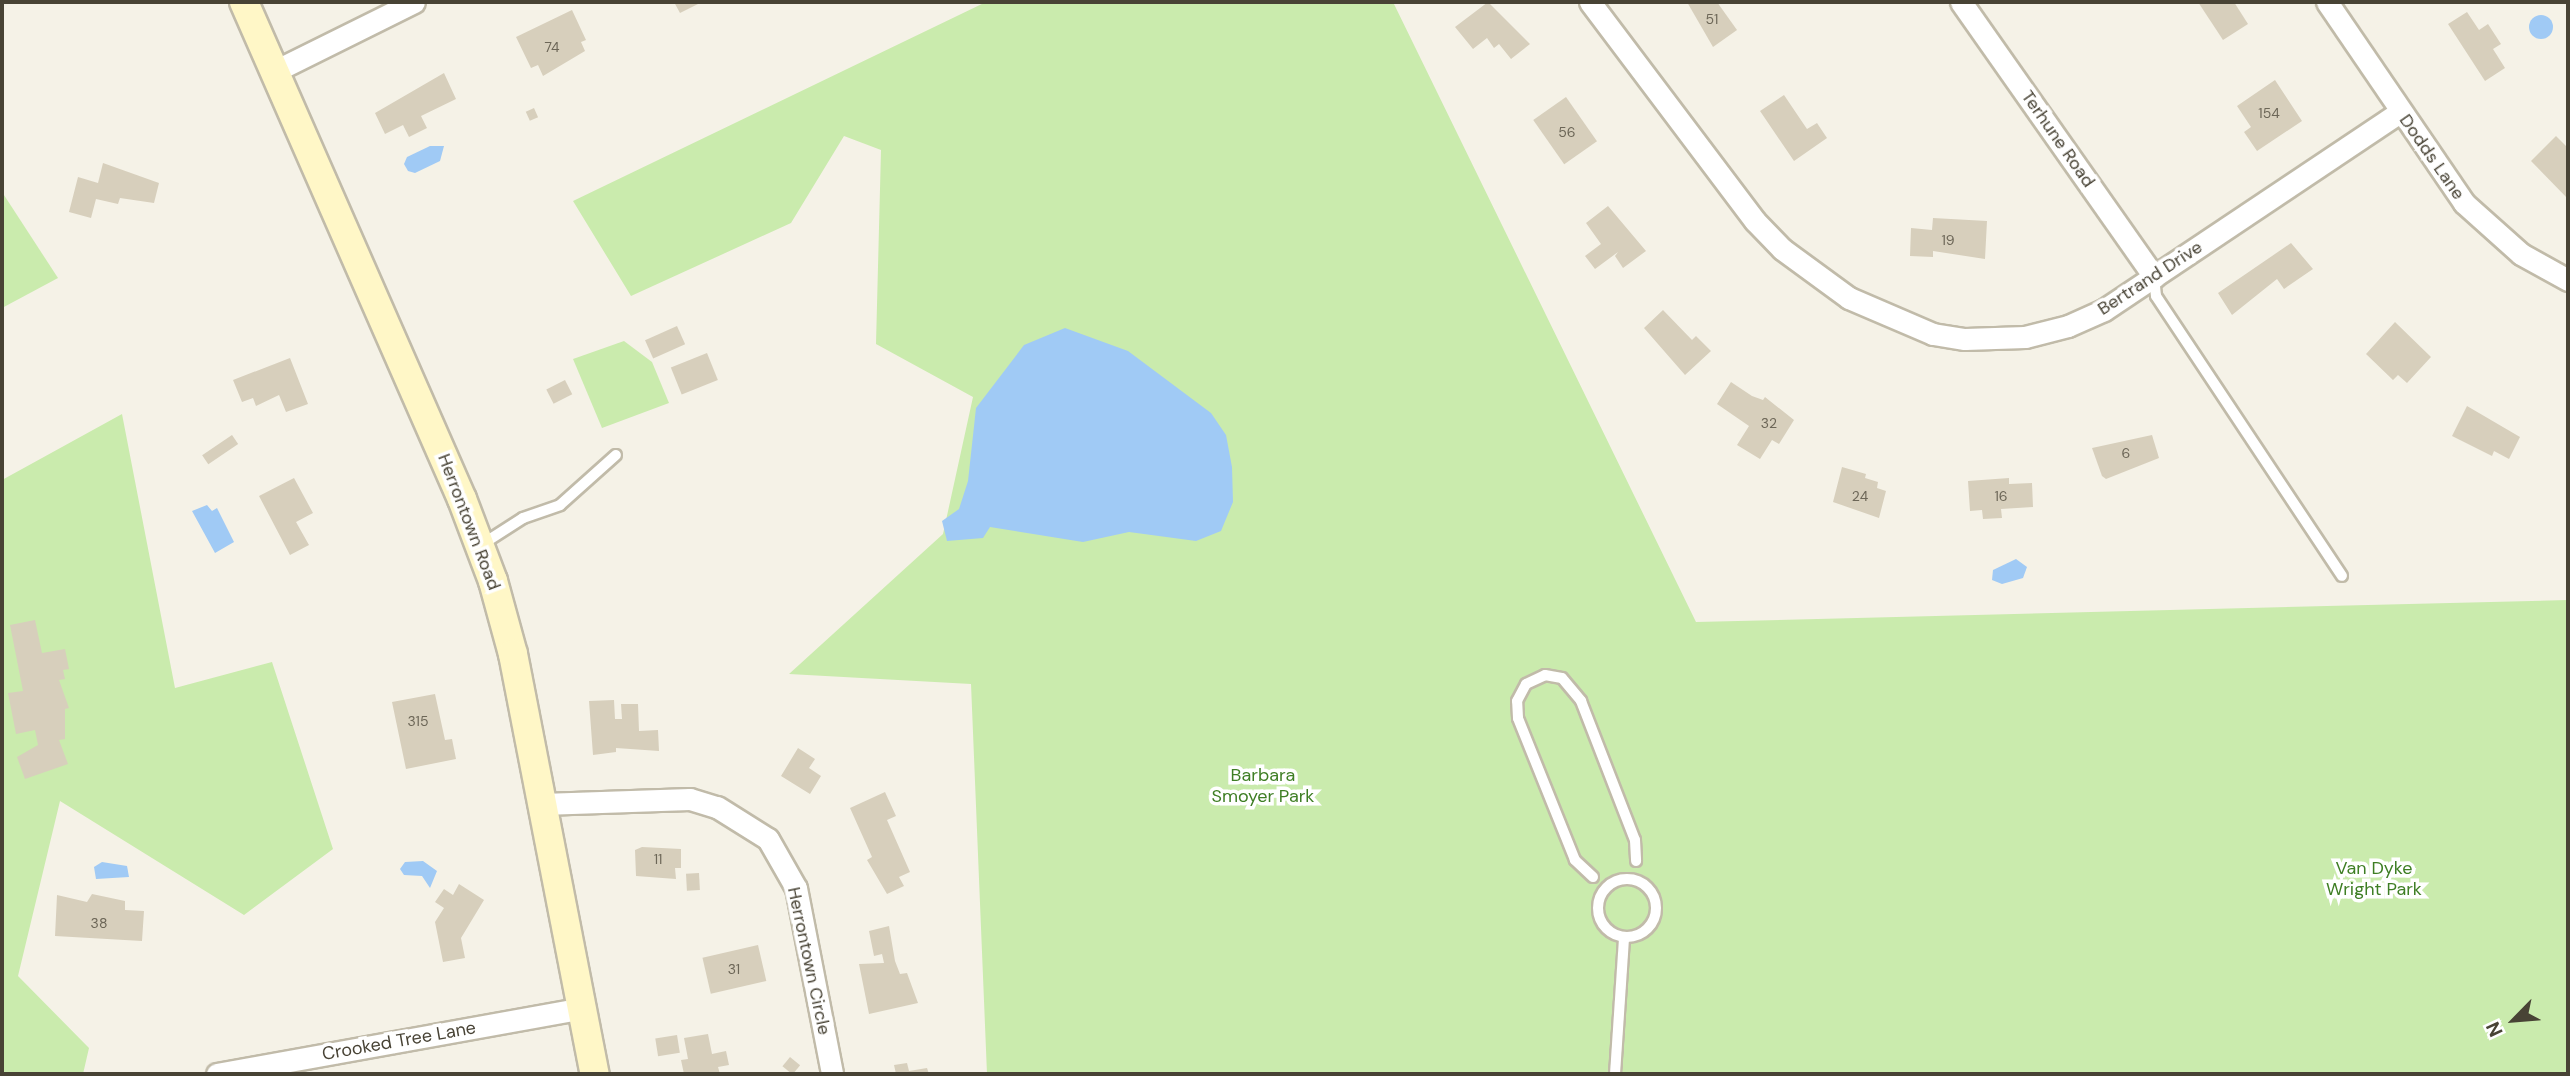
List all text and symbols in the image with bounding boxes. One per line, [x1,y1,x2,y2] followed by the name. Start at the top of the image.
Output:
[1706,11,1718,27] house number: 51
[544,39,560,55] house number: 74
[2017,86,2099,192] street label: Terhune Road
[2258,105,2280,121] house number: 154
[2395,110,2469,204] street label: Dodds Lane
[1558,124,1576,140] house number: 56
[1941,232,1955,248] house number: 19
[2094,236,2206,320] street label: Bertrand Drive
[1761,415,1777,431] house number: 32
[2122,445,2130,461] house number: 6
[433,451,505,593] street label: Herrontown Road
[1852,488,1868,504] house number: 24
[1994,488,2008,504] house number: 16
[408,713,428,729] house number: 315
[1212,765,1314,808] park label: Barbara Smoyer Park
[654,851,662,867] house number: 11
[2326,858,2422,900] park label: Van Dyke Wright Park
[783,885,835,1037] street label: Herrontown Circle
[91,915,107,931] house number: 38
[728,961,740,977] house number: 31
[2479,985,2549,1055] north arrow
[320,1017,478,1065] street label: Crooked Tree Lane
[2480,1018,2509,1041] text: N

